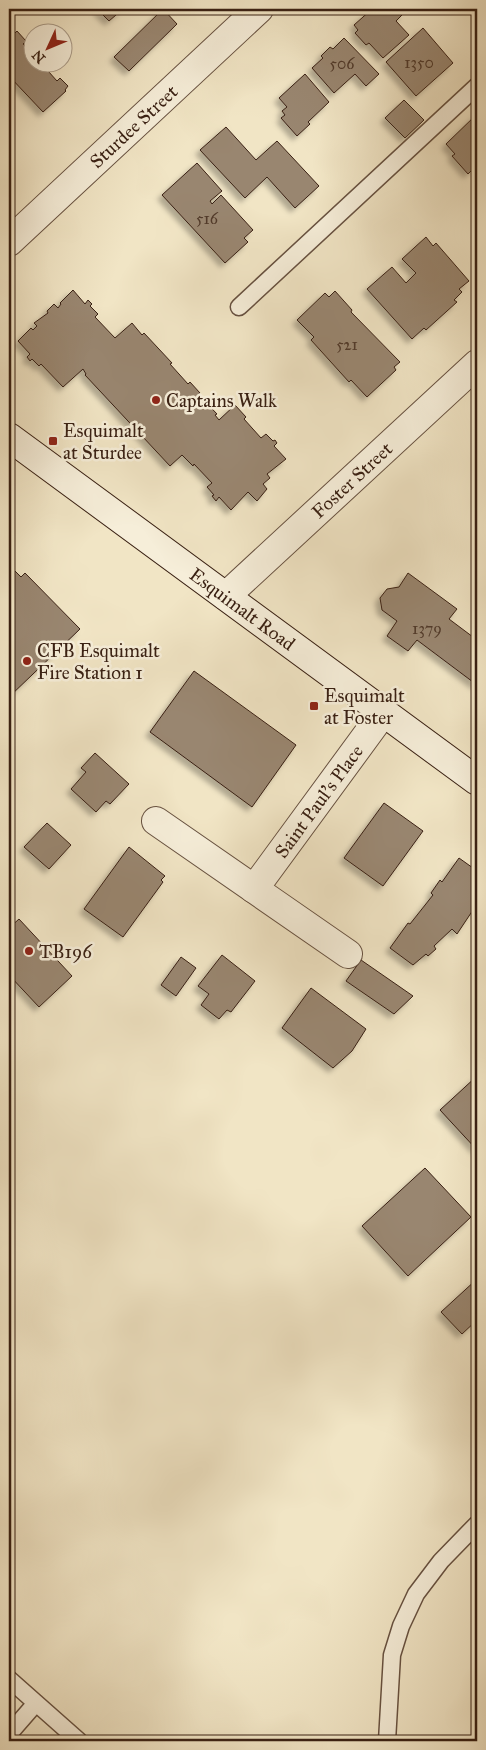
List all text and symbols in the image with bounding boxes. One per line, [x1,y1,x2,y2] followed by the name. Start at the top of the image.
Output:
[22,22,72,72] north arrow
[29,46,49,67] text: N
[404,53,434,72] house number: 1350
[330,54,355,73] house number: 506
[85,79,182,173] street label: Sturdee Street
[196,209,219,228] house number: 516
[336,335,358,354] house number: 521
[166,389,277,412] place label: Captains Walk
[150,394,162,406] marker: Captains Walk
[63,419,144,464] place label: Esquimalt at Sturdee
[47,435,59,447] marker: Esquimalt at Sturdee
[306,437,397,523] street label: Foster Street
[185,562,300,655] street label: Esquimalt Road
[412,619,442,638] house number: 1379
[37,639,160,684] place label: CFB Esquimalt Fire Station 1
[21,655,33,667] marker: CFB Esquimalt Fire Station 1
[324,684,405,729] place label: Esquimalt at Foster
[308,700,320,712] marker: Esquimalt at Foster
[269,740,368,862] street label: Saint Paul's Place
[39,940,93,963] place label: TB196
[23,945,35,957] marker: TB196

